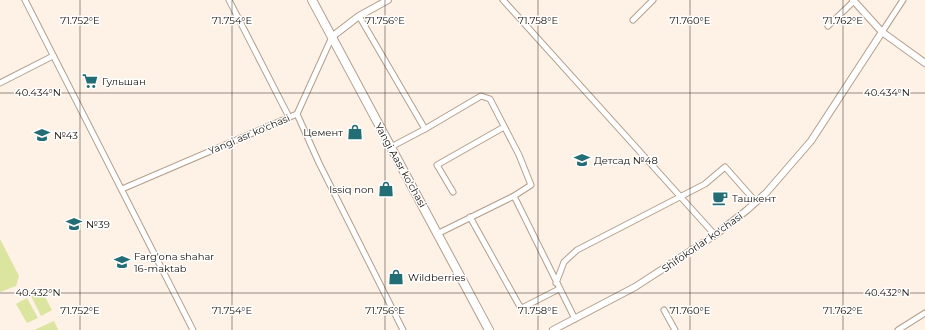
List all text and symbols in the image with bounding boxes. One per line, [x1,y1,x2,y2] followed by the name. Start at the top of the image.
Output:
[60,14,100,27] text: 71.752°E
[212,14,252,27] text: 71.754°E
[365,14,405,27] text: 71.756°E
[518,14,558,27] text: 71.758°E
[670,14,711,27] text: 71.760°E
[823,14,863,27] text: 71.762°E
[81,72,99,90] supermarket icon: Гульшан
[102,75,146,88] place label: Гульшан
[15,86,61,99] text: 40.434°N
[864,86,910,99] text: 40.434°N
[206,111,292,158] street label: Yangi asr ko'chasi
[372,121,429,210] street label: Yangi Aasr ko'chasi
[346,123,364,141] shop icon: Цемент
[33,126,51,144] school or university icon: №43
[303,126,343,139] place label: Цемент
[54,129,78,142] place label: №43
[573,151,591,169] school or university icon: Детсад №48
[594,154,658,167] place label: Детсад №48
[377,180,395,198] shop icon: Issiq non
[329,183,374,196] place label: Issiq non
[711,189,729,207] cafe icon: Ташкент
[732,192,776,205] place label: Ташкент
[659,210,745,275] street label: Shifokorlar ko'chasi
[65,215,83,233] school or university icon: №39
[86,218,110,231] place label: №39
[134,250,214,275] place label: Farg'ona shahar 16-maktab
[113,253,131,271] school or university icon: Farg'ona shahar 16-maktab
[387,268,405,286] shop icon: Wildberries
[408,271,466,284] place label: Wildberries
[15,286,61,299] text: 40.432°N
[864,286,910,299] text: 40.432°N
[60,304,100,317] text: 71.752°E
[212,304,252,317] text: 71.754°E
[365,304,405,317] text: 71.756°E
[518,304,558,317] text: 71.758°E
[670,304,711,317] text: 71.760°E
[823,304,863,317] text: 71.762°E

